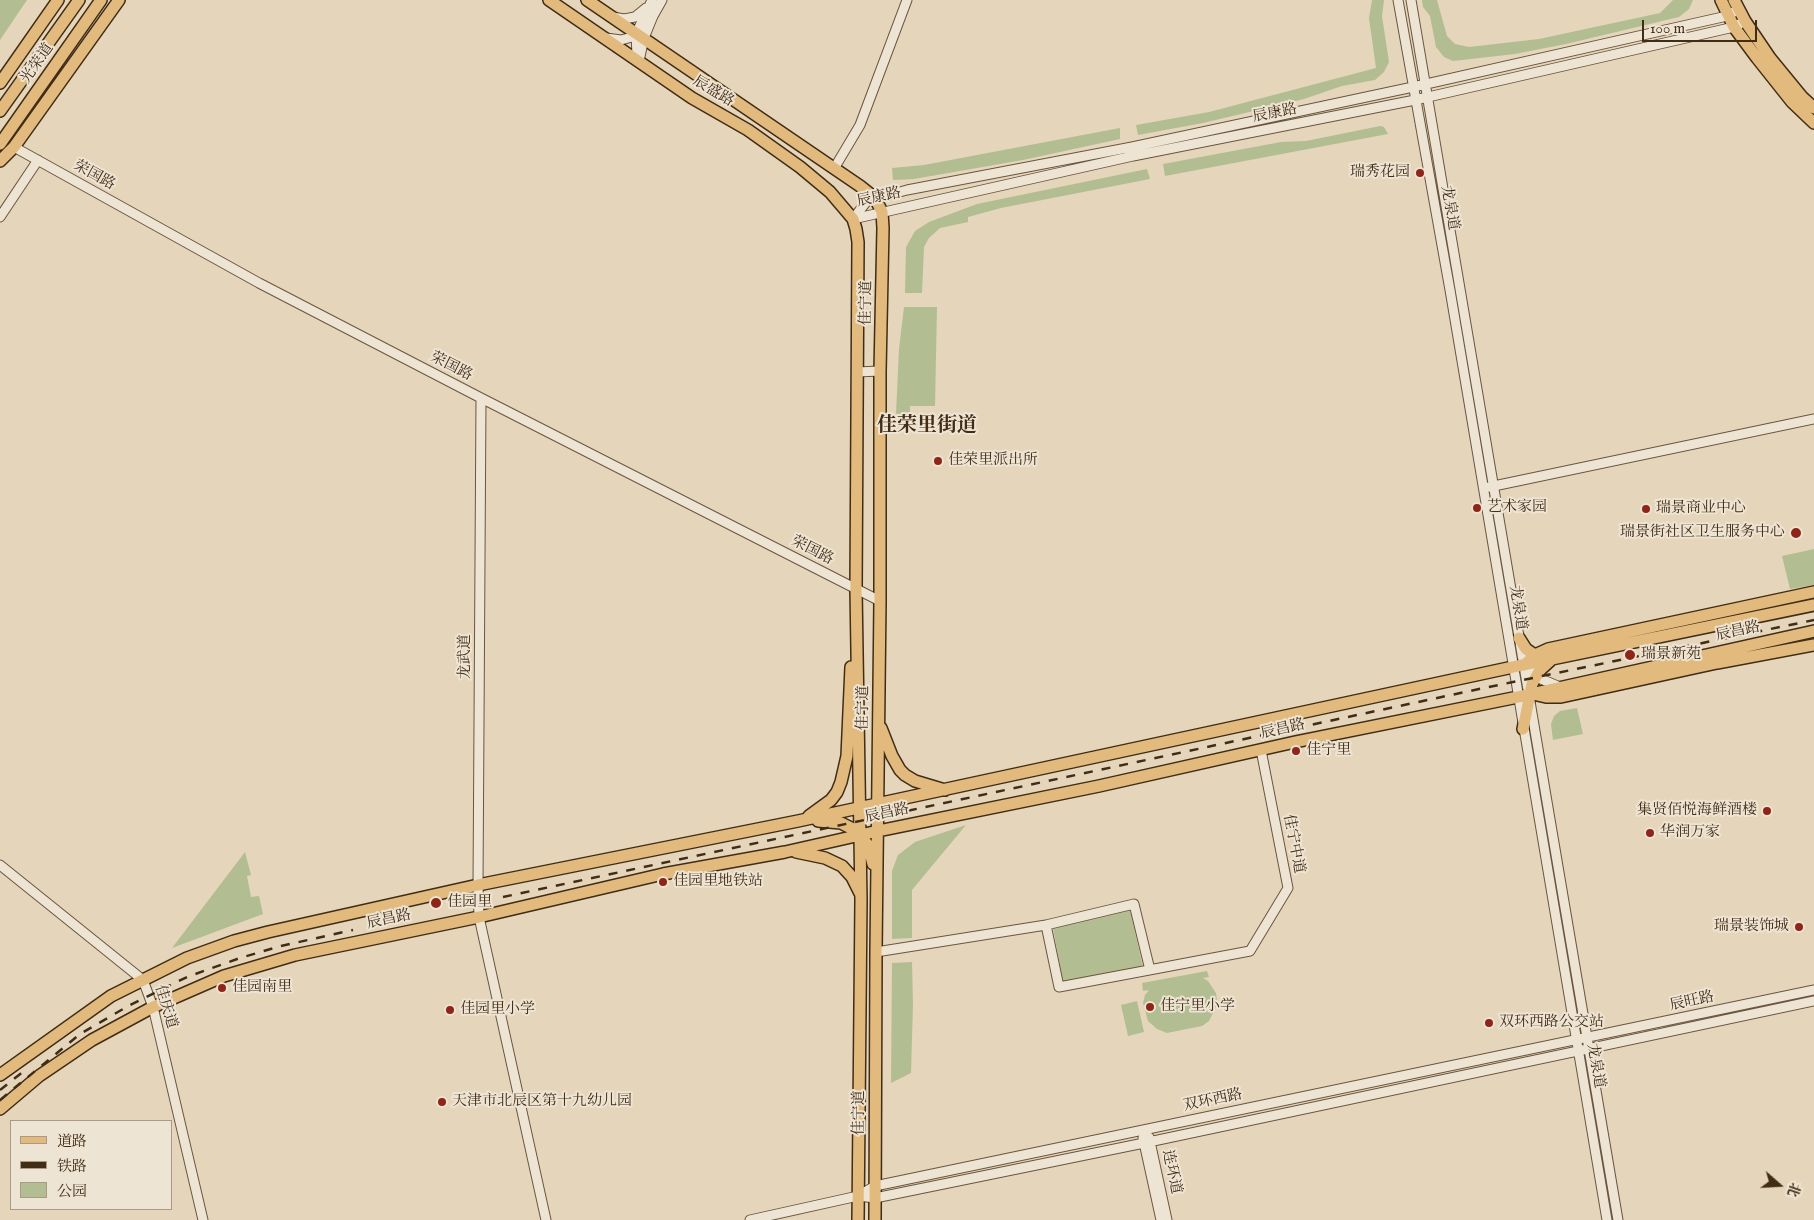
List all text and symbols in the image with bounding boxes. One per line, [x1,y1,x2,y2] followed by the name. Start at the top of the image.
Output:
[1644,10,1759,42] scale bar
[1650,19,1685,38] text: 100 m
[18,40,58,88] street label: 光荣道
[689,73,737,111] street label: 辰盛路
[1251,101,1299,127] street label: 辰康路
[70,157,118,195] street label: 荣国路
[1350,164,1410,182] place label: 瑞秀花园
[1414,167,1426,179] marker: 瑞秀花园
[1436,184,1462,232] street label: 龙泉道
[855,185,903,211] street label: 辰康路
[858,280,876,326] street label: 佳宁道
[427,349,475,385] street label: 荣国路
[877,415,977,439] district label: 佳荣里街道
[948,452,1038,470] place label: 佳荣里派出所
[932,455,944,467] marker: 佳荣里派出所
[1487,499,1547,517] place label: 艺术家园
[1656,500,1746,518] place label: 瑞景商业中心
[1471,502,1483,514] marker: 艺术家园
[1640,503,1652,515] marker: 瑞景商业中心
[1620,524,1785,542] place label: 瑞景街社区卫生服务中心
[1789,526,1803,540] marker: 瑞景街社区卫生服务中心
[788,533,836,569] street label: 荣国路
[1505,584,1529,632] street label: 龙泉道
[1714,619,1762,645] street label: 辰昌路
[457,635,475,679] street label: 龙武道
[1641,646,1701,664] place label: 瑞景新苑
[1623,648,1637,662] marker: 瑞景新苑
[855,685,873,731] street label: 佳宁道
[1259,716,1307,744] street label: 辰昌路
[1306,742,1351,760] place label: 佳宁里
[1290,745,1302,757] marker: 佳宁里
[863,801,911,827] street label: 辰昌路
[1637,802,1757,820] place label: 集贤佰悦海鲜酒楼
[1761,805,1773,817] marker: 集贤佰悦海鲜酒楼
[1278,813,1308,875] street label: 佳宁中道
[1660,824,1720,842] place label: 华润万家
[1644,827,1656,839] marker: 华润万家
[673,873,763,891] place label: 佳园里地铁站
[657,876,669,888] marker: 佳园里地铁站
[447,894,492,912] place label: 佳园里
[429,896,443,910] marker: 佳园里
[365,907,413,933] street label: 辰昌路
[1714,918,1789,936] place label: 瑞景装饰城
[1793,921,1805,933] marker: 瑞景装饰城
[232,979,292,997] place label: 佳园南里
[216,982,228,994] marker: 佳园南里
[150,983,180,1031] street label: 佳庆道
[1668,989,1716,1015] street label: 辰旺路
[1160,998,1235,1016] place label: 佳宁里小学
[460,1001,535,1019] place label: 佳园里小学
[1144,1001,1156,1013] marker: 佳宁里小学
[444,1004,456,1016] marker: 佳园里小学
[1499,1014,1604,1032] place label: 双环西路公交站
[1483,1017,1495,1029] marker: 双环西路公交站
[1582,1042,1608,1090] street label: 龙泉道
[1182,1086,1244,1116] street label: 双环西路
[851,1091,869,1135] street label: 佳宁道
[452,1093,632,1111] place label: 天津市北辰区第十九幼儿园
[436,1096,448,1108] marker: 天津市北辰区第十九幼儿园
[10,1120,172,1210] legend
[57,1132,87,1151] text: 道路
[1158,1148,1184,1196] street label: 连环道
[57,1157,87,1176] text: 铁路
[1754,1160,1804,1210] north arrow
[1782,1180,1804,1199] text: 北
[57,1182,87,1201] text: 公园

